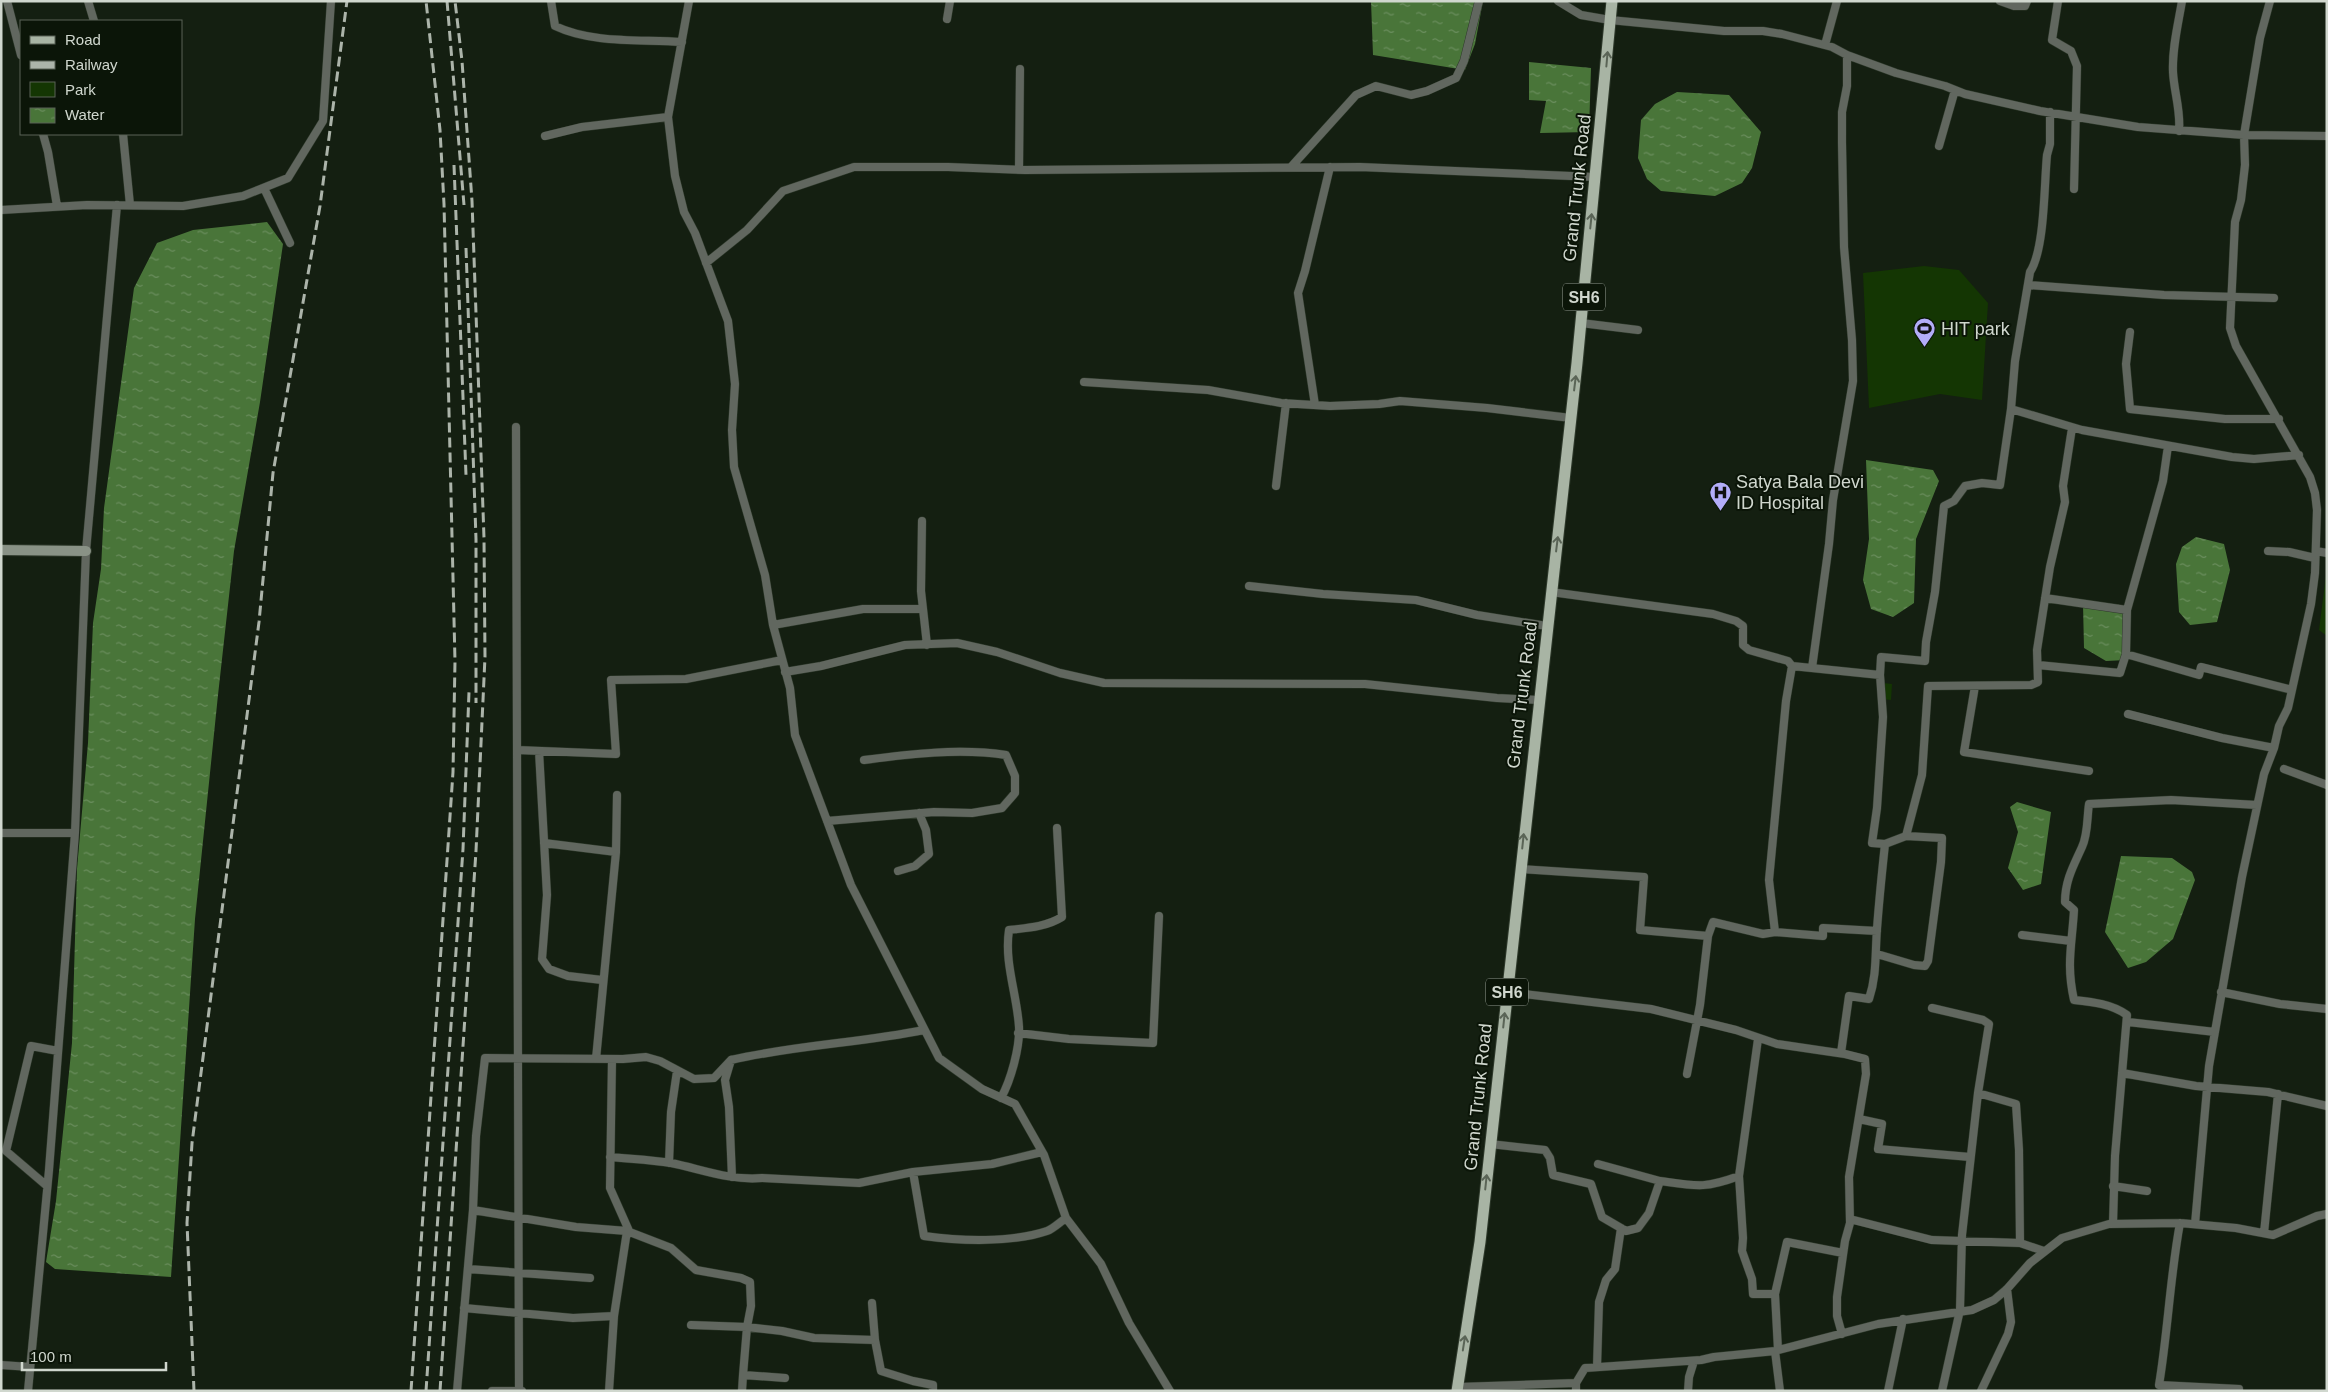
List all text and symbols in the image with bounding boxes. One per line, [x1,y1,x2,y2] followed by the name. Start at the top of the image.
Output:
[20,20,182,135] legend
[65,31,101,48] text: Road
[1602,51,1611,67] one-way arrow
[65,56,118,73] text: Railway
[65,81,96,98] text: Park
[65,106,104,123] text: Water
[1559,113,1595,263] street label: Grand Trunk Road
[1586,213,1596,229] one-way arrow
[1563,284,1605,310] road number: SH6
[1913,317,1937,348] sports icon: HIT park
[1941,319,2011,339] place label: HIT park
[1570,375,1580,391] one-way arrow
[1736,472,1864,513] place label: Satya Bala Devi ID Hospital
[1708,480,1732,511] hospital icon: Satya Bala Devi ID Hospital
[1552,536,1562,552] one-way arrow
[1503,620,1541,770] street label: Grand Trunk Road
[1518,833,1528,849] one-way arrow
[1486,979,1528,1006] road number: SH6
[1499,1012,1509,1028] one-way arrow
[1460,1022,1496,1172] street label: Grand Trunk Road
[1481,1174,1491,1190] one-way arrow
[1460,1335,1470,1351] one-way arrow
[22,1340,166,1372] scale bar
[30,1348,72,1365] text: 100 m

